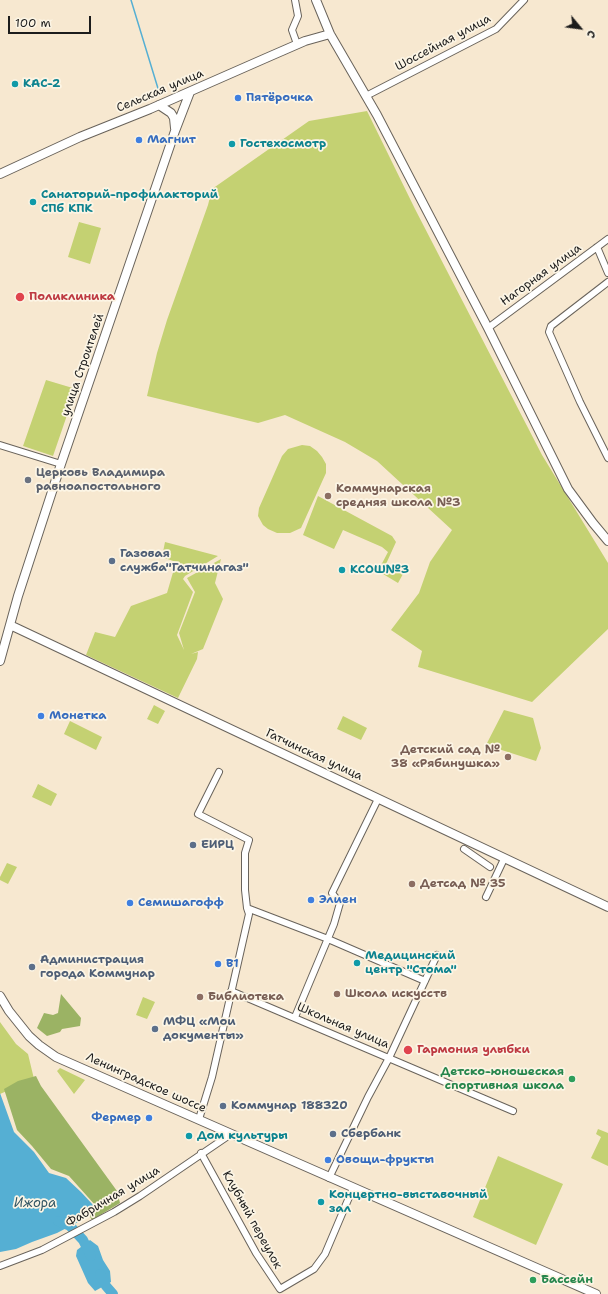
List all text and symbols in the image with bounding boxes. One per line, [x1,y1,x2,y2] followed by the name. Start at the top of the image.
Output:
[10,8,93,34] scale bar
[560,8,600,48] north arrow
[393,12,493,74] street label: Шоссейная улица
[15,15,51,31] text: 100 m
[583,27,599,41] text: С
[114,66,206,116] street label: Сельская улица
[23,77,60,91] place label: КАС-2
[10,79,20,89] marker: КАС-2
[246,91,313,105] place label: Пятёрочка
[233,93,243,103] marker: Пятёрочка
[147,133,196,147] place label: Магнит
[134,135,144,145] marker: Магнит
[240,137,326,151] place label: Гостехосмотр
[227,139,237,149] marker: Гостехосмотр
[41,188,218,216] place label: Санаторий-профилакторий СПб КПК
[28,197,38,207] marker: Санаторий-профилакторий СПб КПК
[498,241,584,309] street label: Нагорная улица
[29,290,115,304] place label: Поликлиника
[14,291,26,303] marker: Поликлиника
[59,312,107,418] street label: улица Строителей
[36,466,165,494] place label: Церковь Владимира равноапостольного
[23,475,33,485] marker: Церковь Владимира равноапостольного
[336,482,460,510] place label: Коммунарская средняя школа №3
[323,491,333,501] marker: Коммунарская средняя школа №3
[120,547,249,575] place label: Газовая служба"Гатчинагаз"
[107,556,117,566] marker: Газовая служба"Гатчинагаз"
[350,563,409,577] place label: КСОШ№3
[337,565,347,575] marker: КСОШ№3
[49,709,106,723] place label: Монетка
[36,711,46,721] marker: Монетка
[263,726,365,784] street label: Гатчинская улица
[391,743,500,771] place label: Детский сад № 38 «Рябинушка»
[503,752,513,762] marker: Детский сад № 38 «Рябинушка»
[201,838,234,852] place label: ЕИРЦ
[188,840,198,850] marker: ЕИРЦ
[420,877,505,891] place label: Детсад № 35
[407,879,417,889] marker: Детсад № 35
[319,893,357,907] place label: Элиен
[306,895,316,905] marker: Элиен
[138,896,224,910] place label: Семишагофф
[125,898,135,908] marker: Семишагофф
[365,949,457,977] place label: Медицинский центр "Стома"
[40,953,155,981] place label: Администрация города Коммунар
[226,957,239,971] place label: B1
[352,958,362,968] marker: Медицинский центр "Стома"
[213,959,223,969] marker: B1
[27,962,37,972] marker: Администрация города Коммунар
[345,987,447,1001] place label: Школа искусств
[332,989,342,999] marker: Школа искусств
[208,990,284,1004] place label: Библиотека
[195,992,205,1002] marker: Библиотека
[295,1000,391,1052] street label: Школьная улица
[163,1015,244,1043] place label: МФЦ «Мои документы»
[150,1024,160,1034] marker: МФЦ «Мои документы»
[417,1043,530,1057] place label: Гармония улыбки
[402,1044,414,1056] marker: Гармония улыбки
[84,1050,208,1116] street label: Ленинградское шоссе
[441,1065,564,1093] place label: Детско-юношеская спортивная школа
[567,1074,577,1084] marker: Детско-юношеская спортивная школа
[231,1099,348,1113] place label: Коммунар 188320
[218,1101,228,1111] marker: Коммунар 188320
[91,1111,141,1125] place label: Фермер
[144,1113,154,1123] marker: Фермер
[341,1127,401,1141] place label: Сбербанк
[197,1129,288,1143] place label: Дом культуры
[328,1129,338,1139] marker: Сбербанк
[184,1131,194,1141] marker: Дом культуры
[336,1153,434,1167] place label: Овощи-фрукты
[323,1155,333,1165] marker: Овощи-фрукты
[63,1163,163,1231] street label: Фабричная улица
[219,1168,285,1272] street label: Клубный переулок
[329,1188,487,1216] place label: Концертно-выставочный зал
[14,1196,56,1212] water label: Ижора
[316,1197,326,1207] marker: Концертно-выставочный зал
[541,1273,593,1287] place label: Бассейн
[528,1275,538,1285] marker: Бассейн

